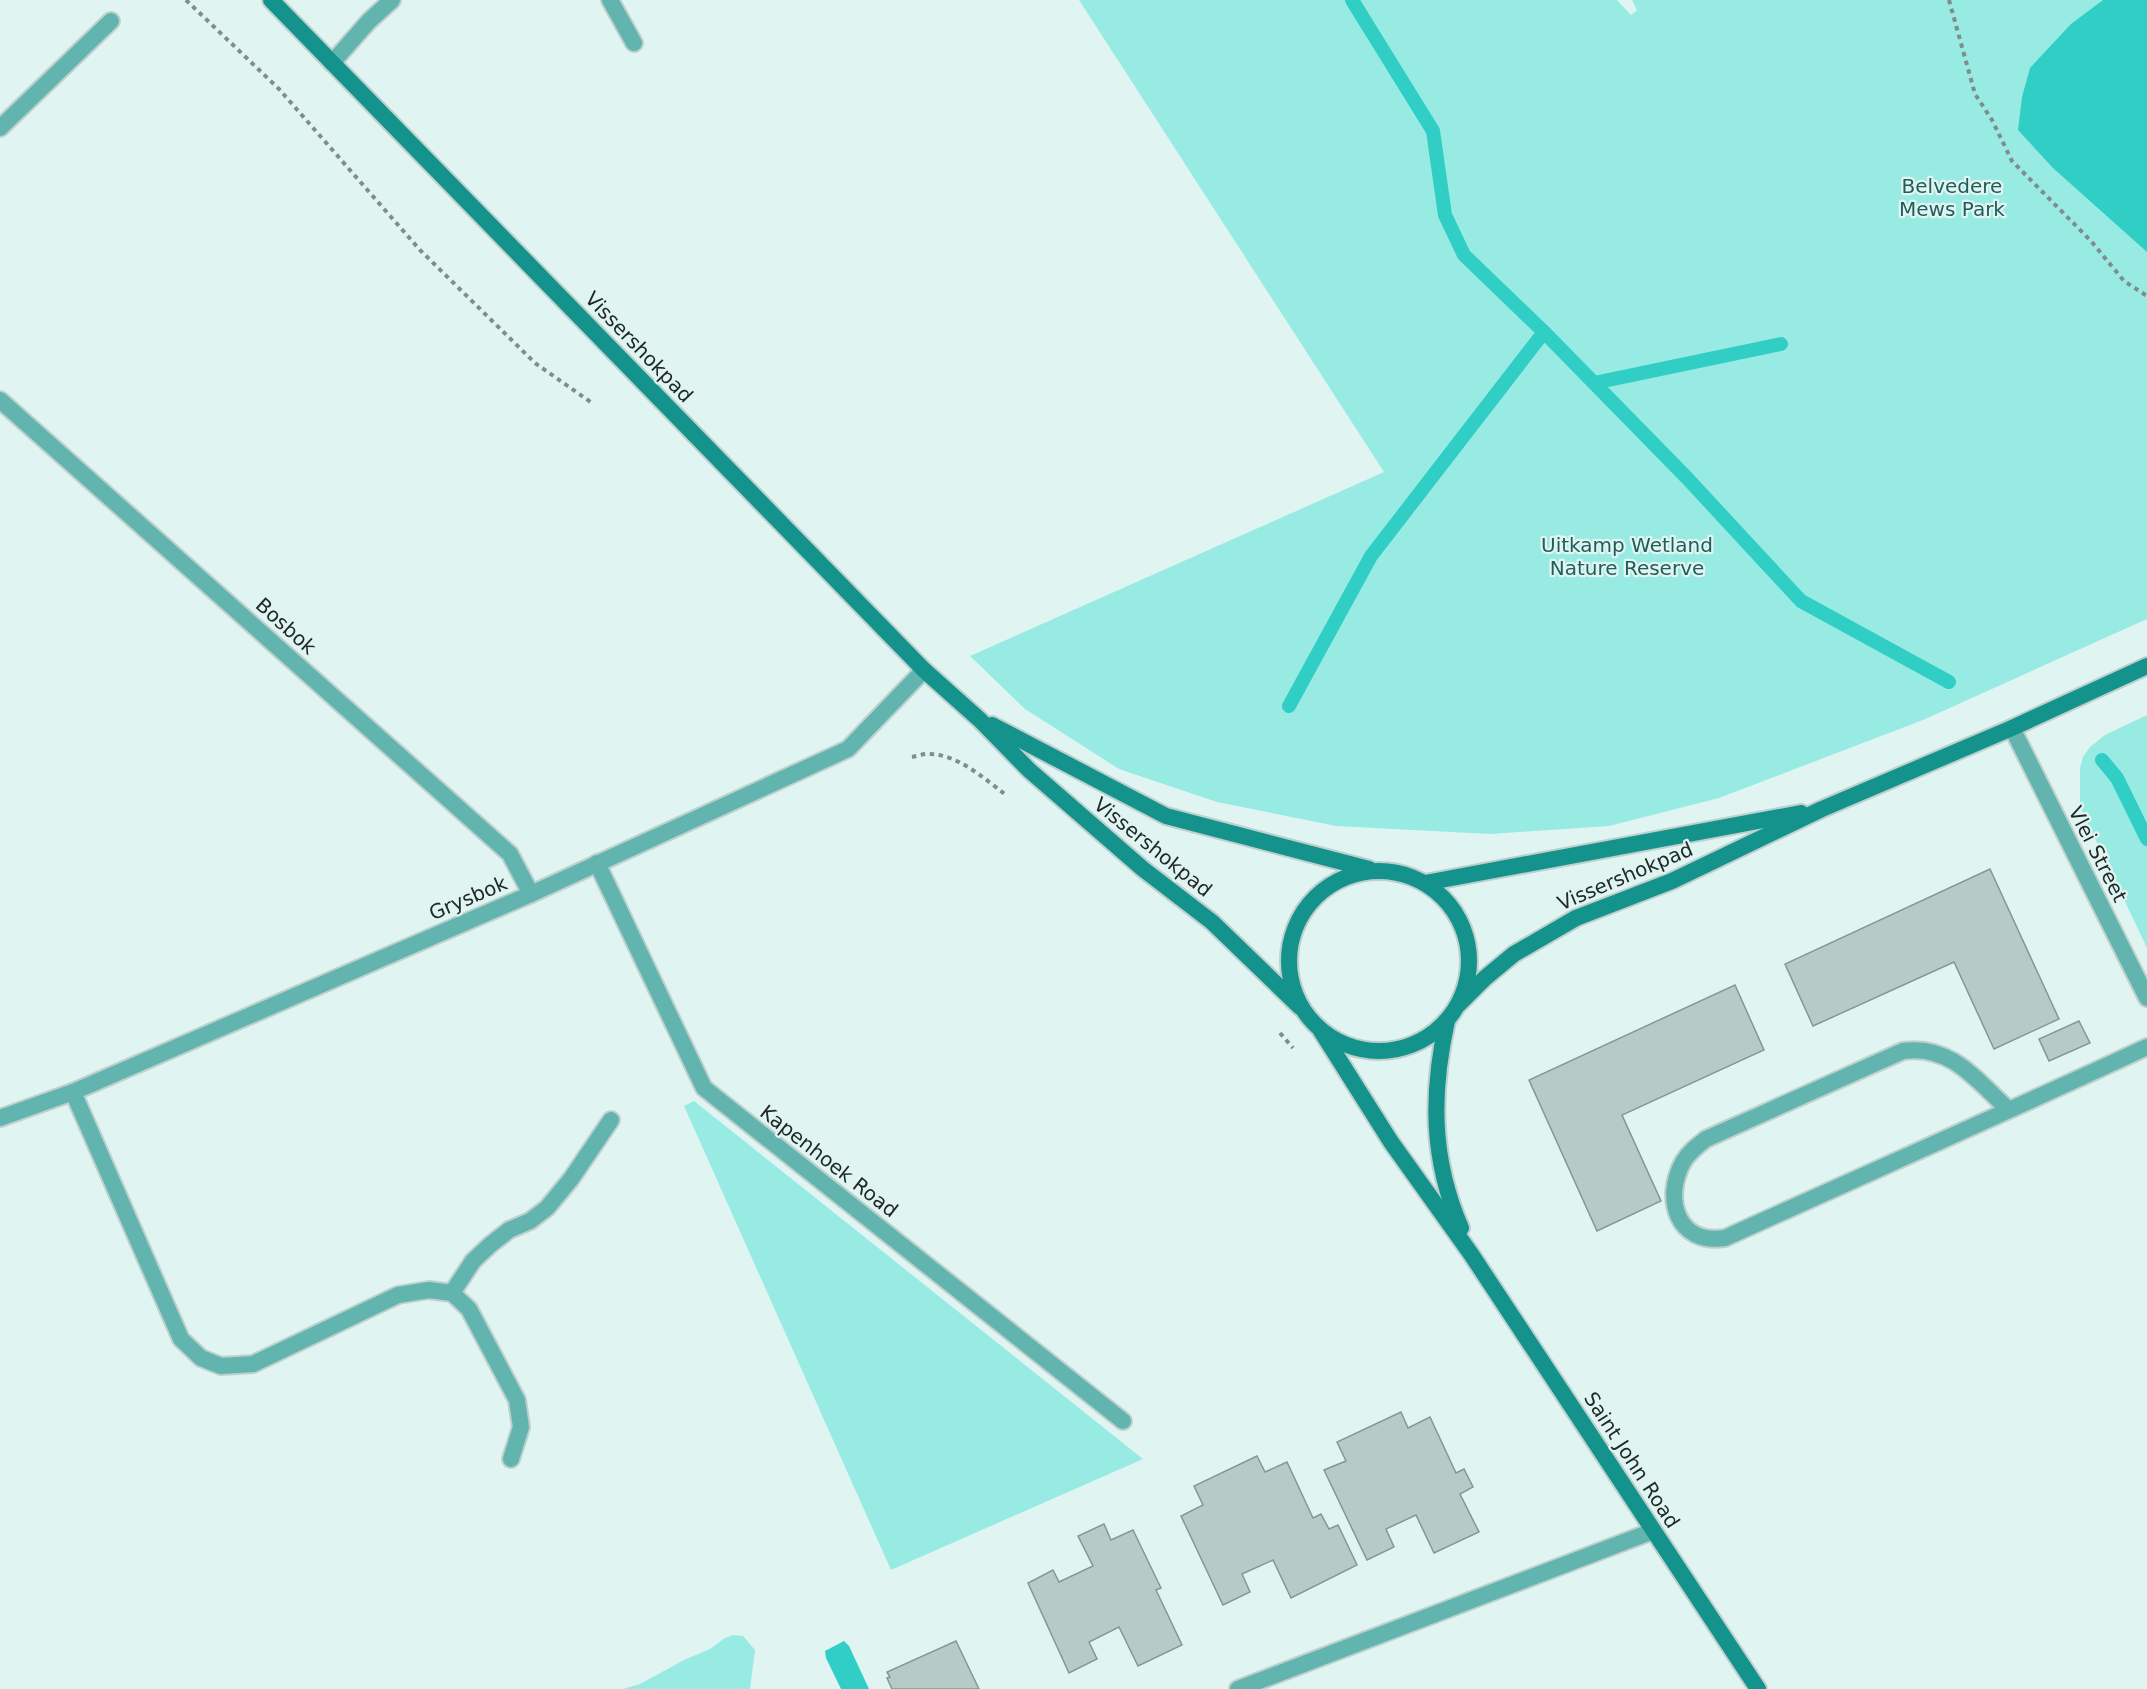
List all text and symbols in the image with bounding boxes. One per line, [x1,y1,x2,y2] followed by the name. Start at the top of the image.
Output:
[1899,174,2005,221] park label: Belvedere Mews Park
[580,287,698,407] street label: Vissershokpad
[1541,533,1713,580] park label: Uitkamp Wetland Nature Reserve
[251,593,321,660] street label: Bosbok
[1089,792,1217,902] street label: Vissershokpad
[2064,802,2132,906] street label: Vlei Street
[1554,837,1696,915] street label: Vissershokpad
[425,871,511,925] street label: Grysbok
[755,1100,903,1222] street label: Kapenhoek Road
[1579,1387,1685,1533] street label: Saint John Road

